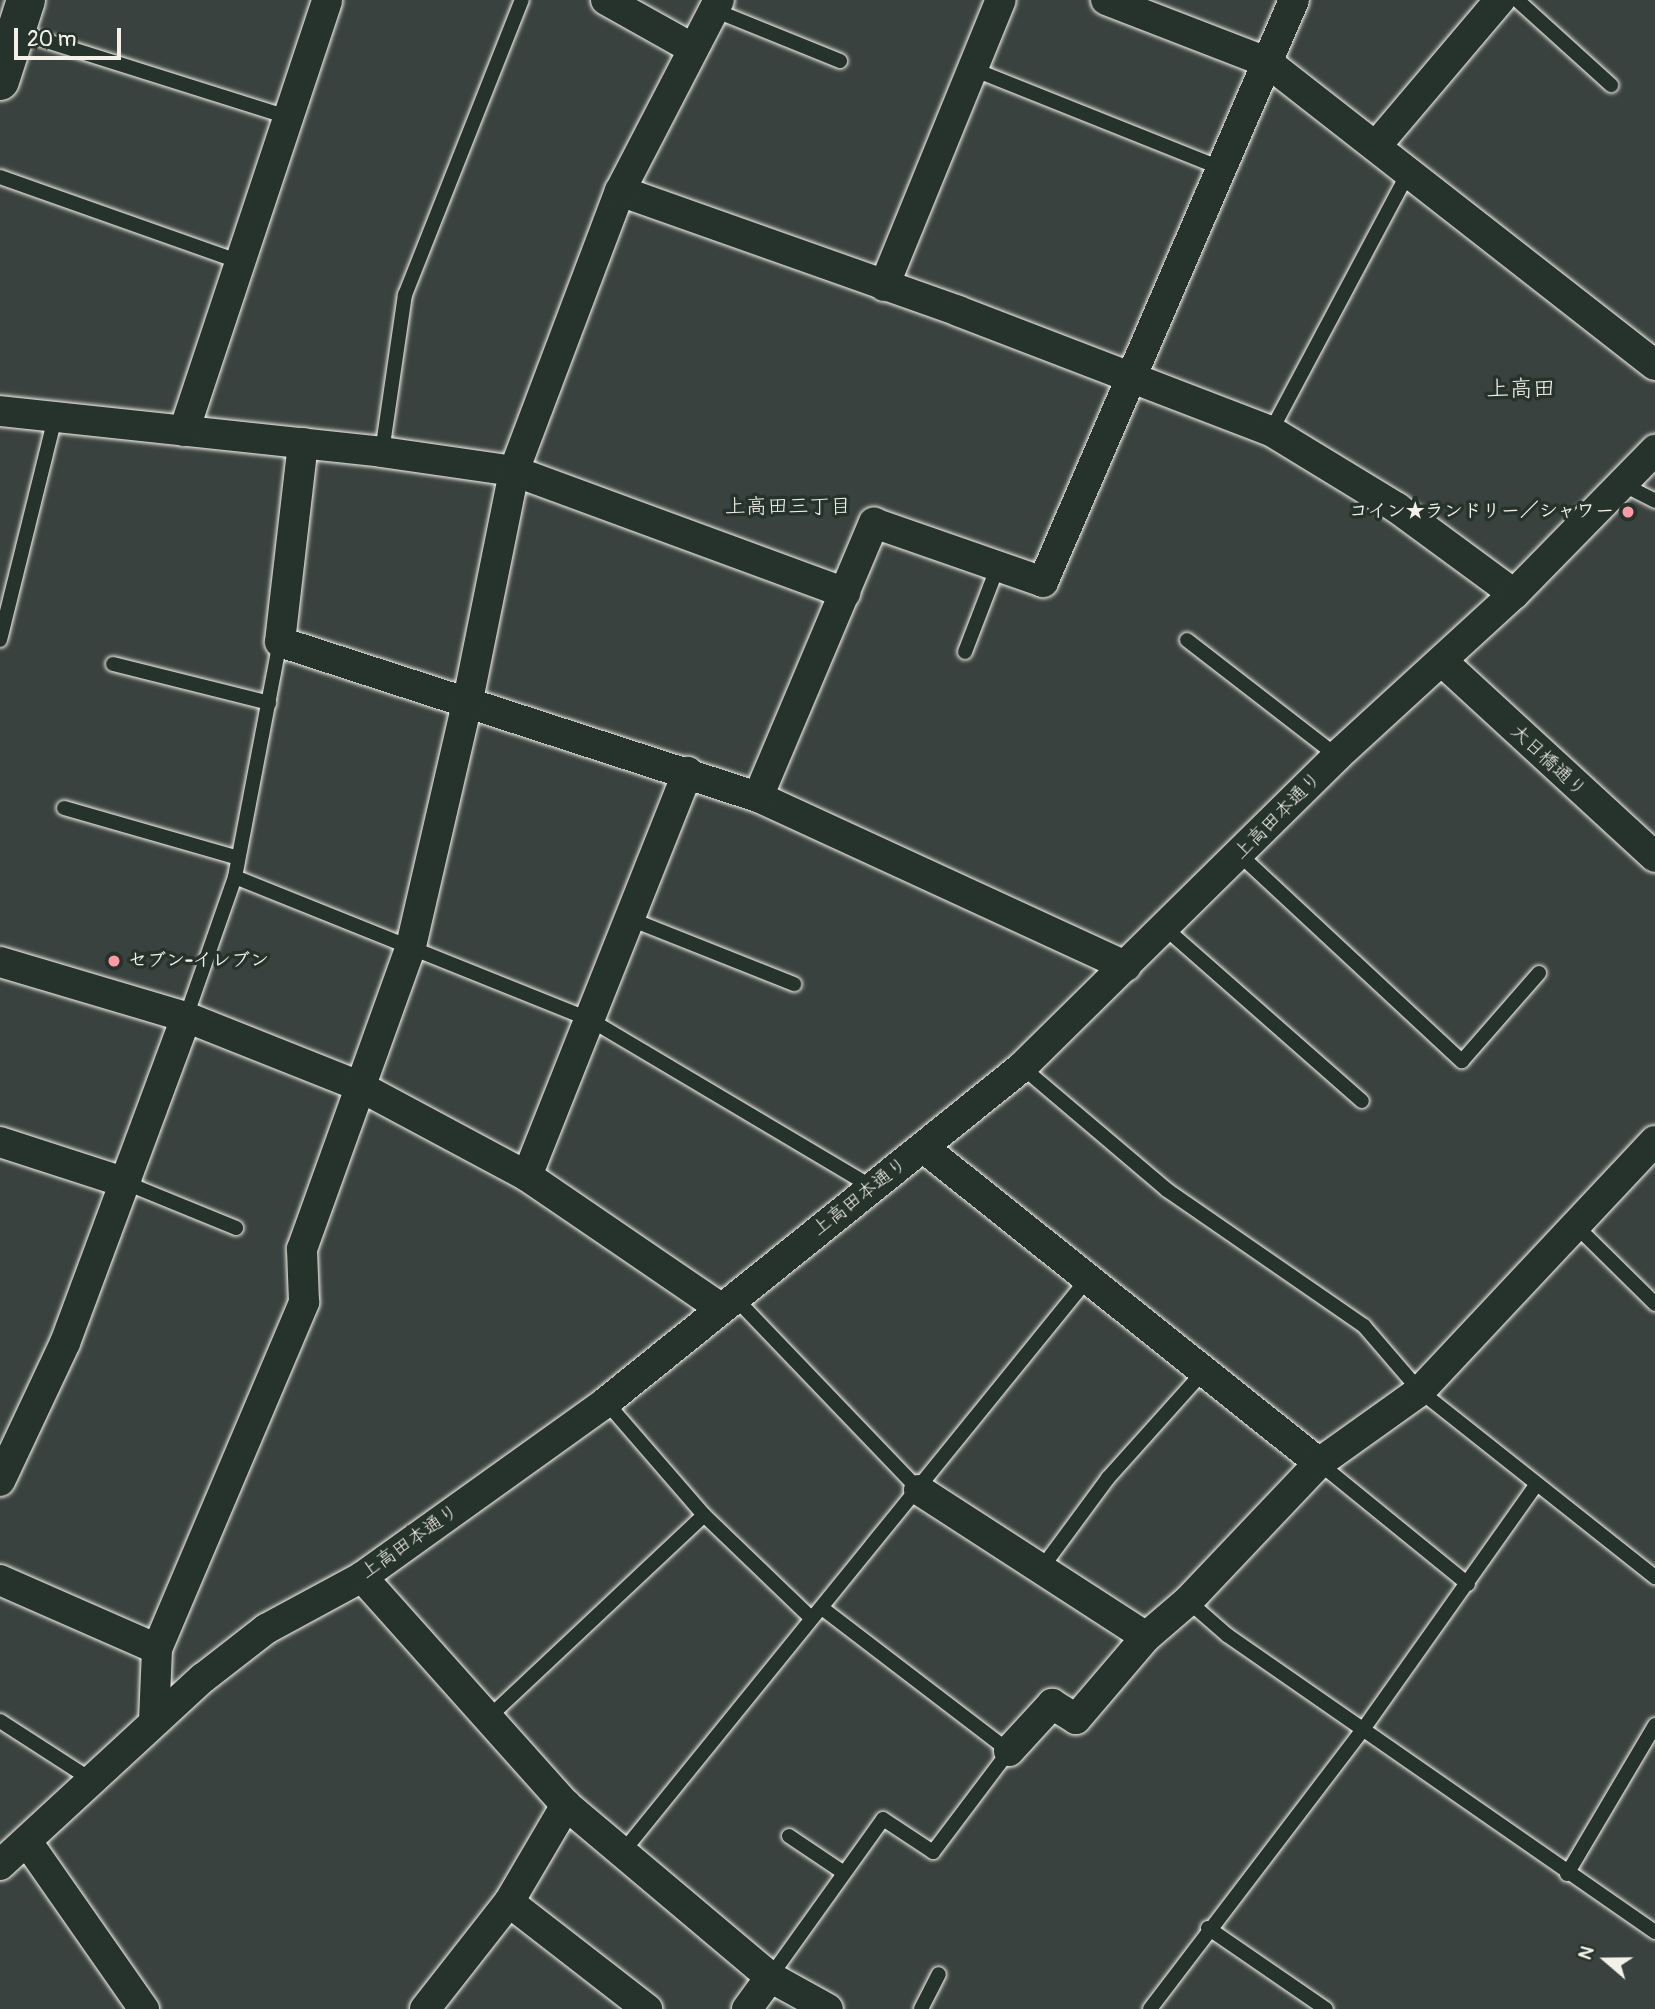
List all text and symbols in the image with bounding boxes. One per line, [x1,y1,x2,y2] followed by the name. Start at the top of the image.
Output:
[18,14,124,58] scale bar
[27,26,76,53] text: 20 m
[1487,375,1555,403] district label: 上高田
[725,494,851,520] district label: 上高田三丁目
[1348,501,1614,523] place label: コイン★ランドリー／シャワー
[1620,504,1636,520] marker: コイン★ランドリー／シャワー
[1505,720,1591,802] street label: 大日橋通り
[1230,768,1326,864] street label: 上高田本通り
[128,950,269,972] place label: セブン-イレブン
[106,953,122,969] marker: セブン-イレブン
[808,1153,912,1241] street label: 上高田本通り
[357,1500,463,1584] street label: 上高田本通り
[1571,1925,1641,1995] north arrow
[1573,1943,1600,1963] text: N

